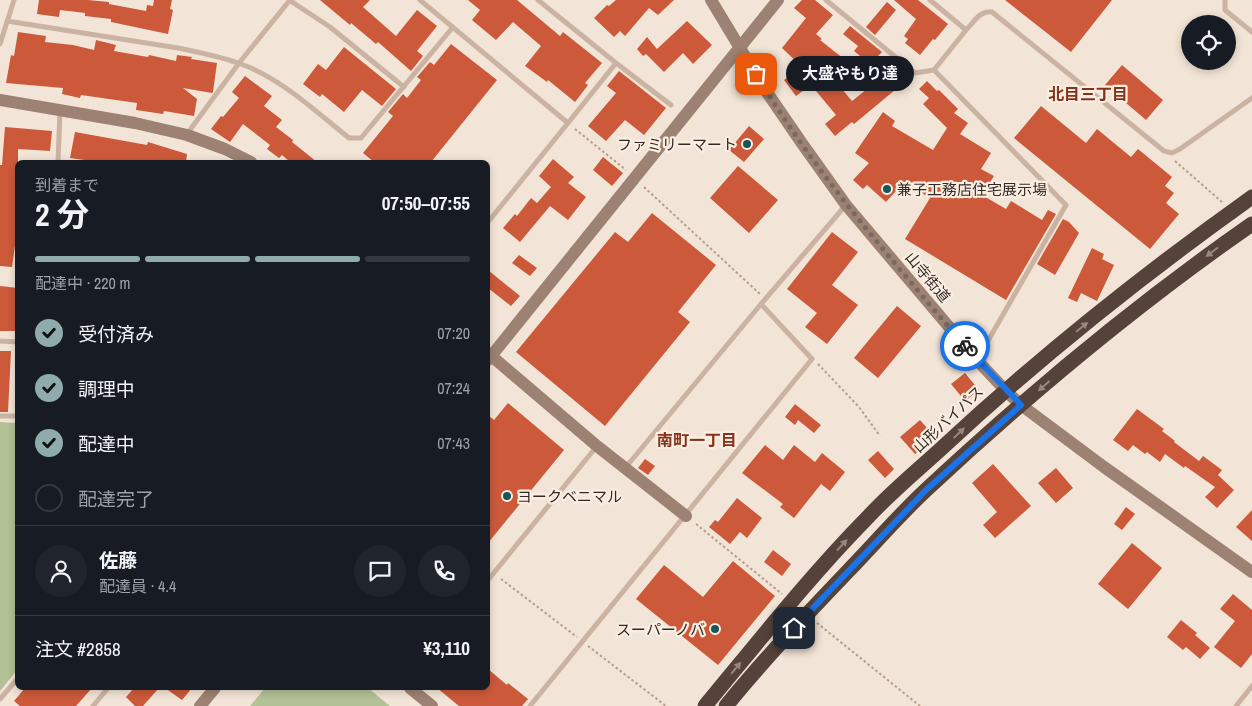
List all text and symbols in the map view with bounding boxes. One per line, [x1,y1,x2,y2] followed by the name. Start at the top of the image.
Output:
[1181,15,1236,70] map controls
[1181,15,1236,70] button: locate
[735,53,777,95] pin
[786,56,914,92] callout: 大盛やもり達
[742,60,770,88] icon: bag
[802,62,898,84] text: 大盛やもり達
[1048,83,1128,105] district label: 北目三丁目
[617,134,737,155] place label: ファミリーマート
[741,138,753,150] marker: ファミリーマート
[35,174,99,196] text: 到着まで
[897,179,1047,200] place label: 兼子工務店住宅展示場
[881,183,893,195] marker: 兼子工務店住宅展示場
[382,190,470,216] text: 07:50–07:55
[35,193,89,236] text: 2 分
[901,247,955,307] street label: 山寺街道
[1206,247,1219,258] one-way arrow
[35,272,130,294] text: 配達中 · 220 m
[35,319,63,347] icon: check
[78,321,154,347] text: 受付済み
[940,321,990,371] courier
[437,322,470,344] text: 07:20
[1075,322,1088,333] one-way arrow
[951,332,979,360] icon: bike
[35,374,63,402] icon: check
[78,376,135,402] text: 調理中
[437,377,470,399] text: 07:24
[1037,380,1050,391] one-way arrow
[908,381,988,457] street label: 山形バイパス
[952,427,964,439] one-way arrow
[35,429,63,457] icon: check
[657,429,737,451] district label: 南町一丁目
[78,431,135,457] text: 配達中
[437,432,470,454] text: 07:43
[78,486,154,512] text: 配達完了
[517,486,622,507] place label: ヨークベニマル
[501,490,513,502] marker: ヨークベニマル
[836,540,848,552] one-way arrow
[35,545,87,597] button: person
[354,545,406,597] button: chat
[418,545,470,597] button: phone
[99,547,137,573] text: 佐藤
[99,575,176,597] text: 配達員 · 4.4
[773,607,815,649] pin
[780,614,808,642] icon: home
[616,619,705,640] place label: スーパーノバ
[709,623,721,635] marker: スーパーノバ
[423,635,470,661] text: ¥3,110
[35,636,121,662] text: 注文 #2858
[730,662,741,675] one-way arrow

